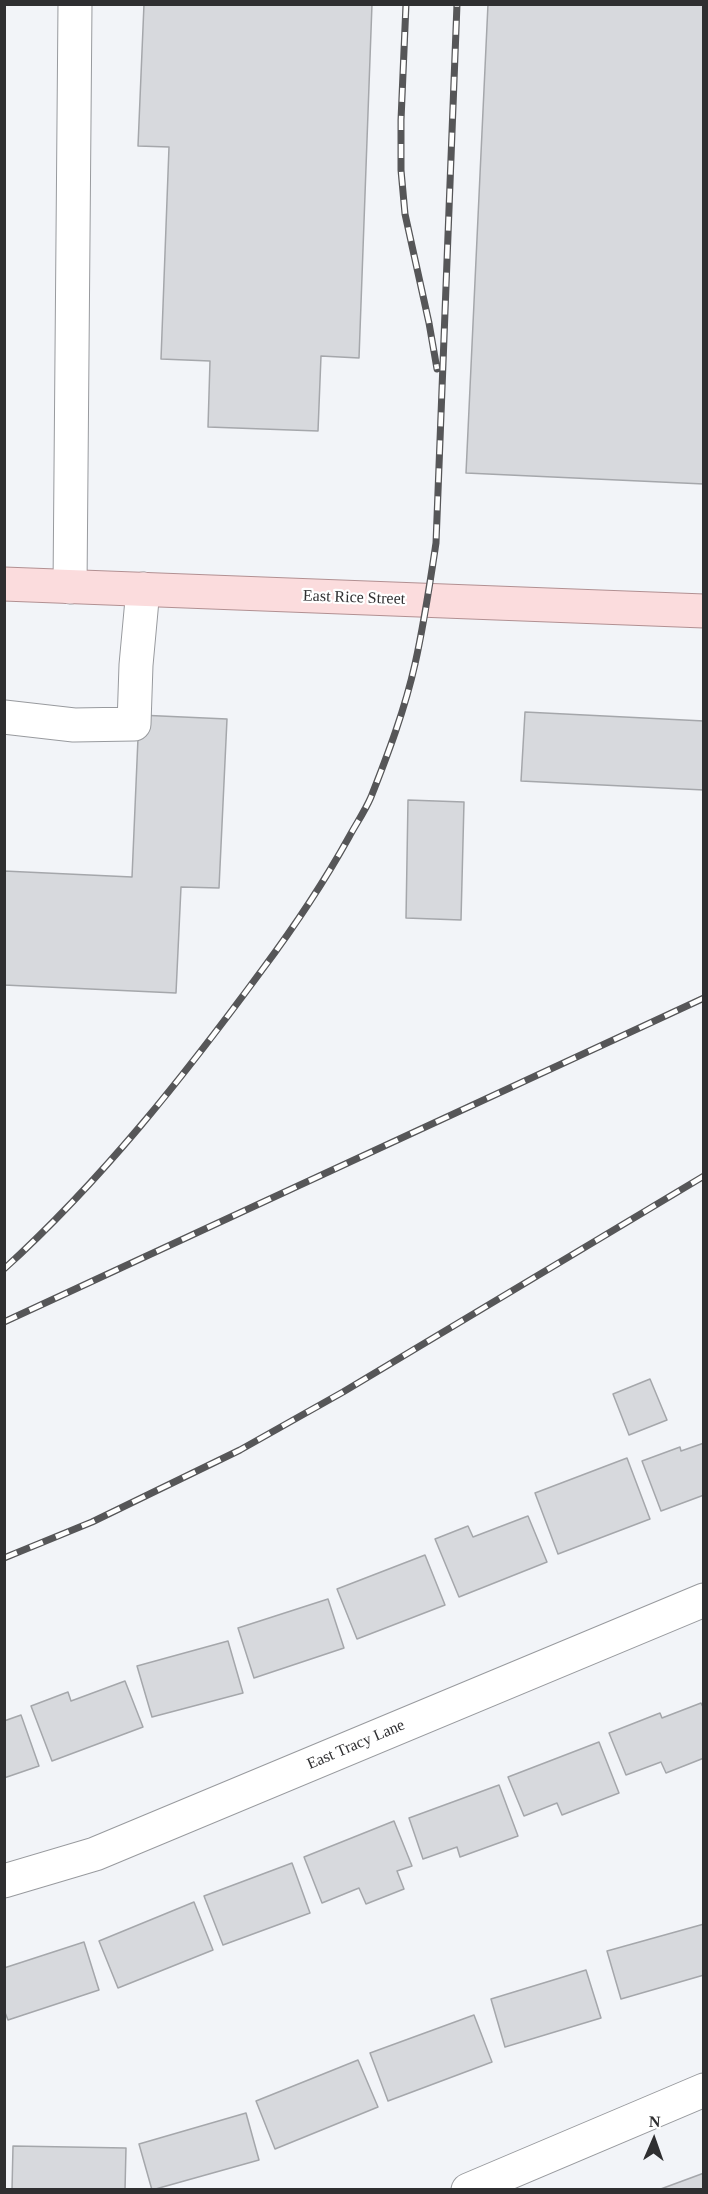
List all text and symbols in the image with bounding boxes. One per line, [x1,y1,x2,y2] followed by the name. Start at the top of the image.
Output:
[303,587,405,609] street label: East Rice Street
[304,1716,408,1774] street label: East Tracy Lane
[624,2110,684,2170] north arrow
[649,2113,661,2130] text: N

